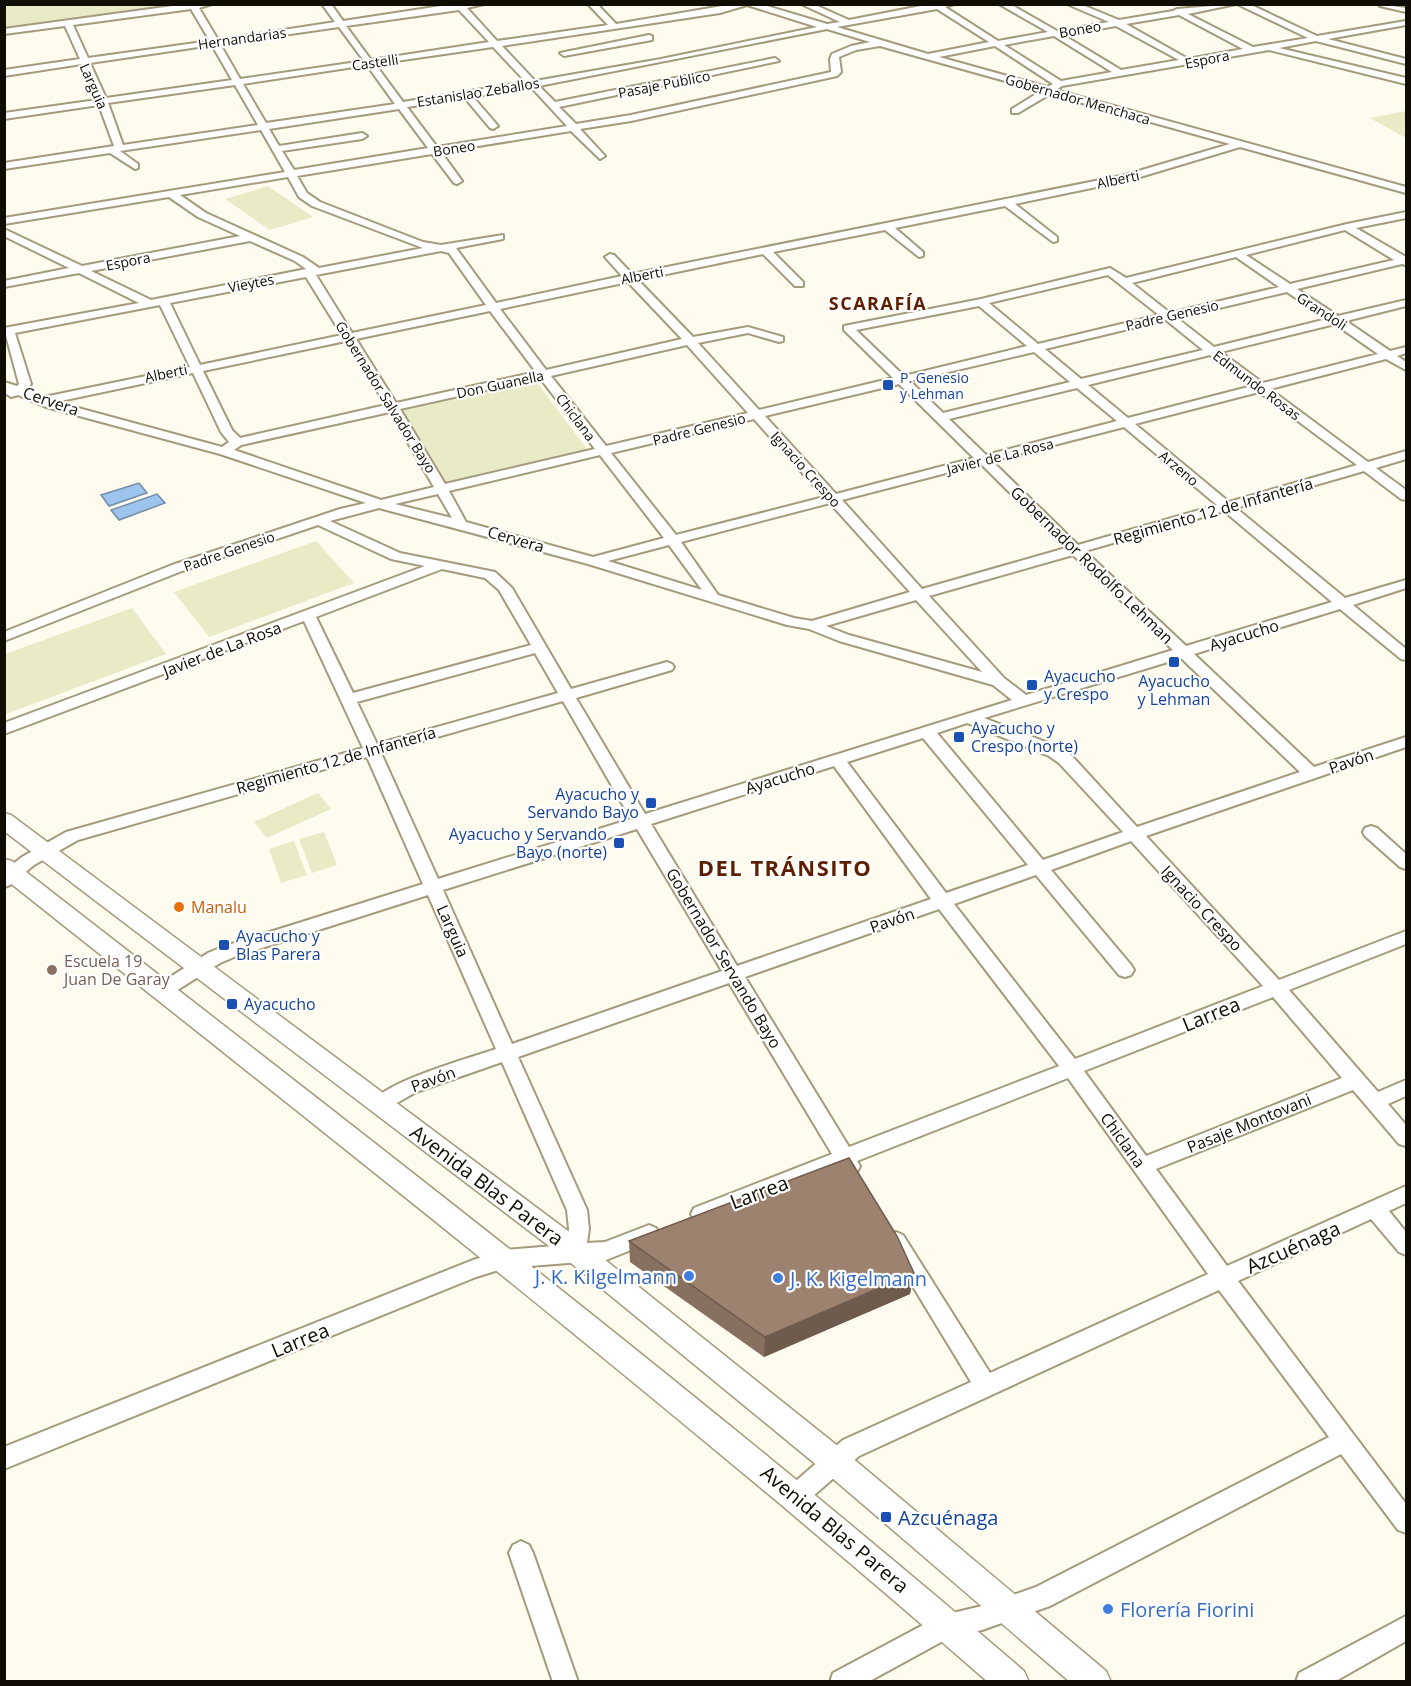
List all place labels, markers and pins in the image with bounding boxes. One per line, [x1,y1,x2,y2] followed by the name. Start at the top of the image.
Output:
[900,368,969,403] place label: P. Genesio y Lehman
[881,378,895,392] marker: P. Genesio y Lehman
[1167,655,1181,669] marker: Ayacucho y Lehman
[1044,665,1116,705] place label: Ayacucho y Crespo
[1138,670,1210,710] place label: Ayacucho y Lehman
[1025,678,1039,692] marker: Ayacucho y Crespo
[971,717,1078,757] place label: Ayacucho y Crespo (norte)
[952,730,966,744] marker: Ayacucho y Crespo (norte)
[528,783,640,823] place label: Ayacucho y Servando Bayo
[644,796,658,810] marker: Ayacucho y Servando Bayo
[449,823,607,863] place label: Ayacucho y Servando Bayo (norte)
[612,836,626,850] marker: Ayacucho y Servando Bayo (norte)
[191,896,247,918] place label: Manalu
[172,900,186,914] marker: Manalu
[236,925,321,965] place label: Ayacucho y Blas Parera
[217,938,231,952] marker: Ayacucho y Blas Parera
[62,950,171,990] place label: Escuela 19 Juan De Garay
[45,963,59,977] marker: Escuela 19 Juan De Garay
[244,993,316,1015] place label: Ayacucho
[225,997,239,1011] marker: Ayacucho
[533,1263,677,1290] place label: J. K. Kilgelmann
[788,1265,927,1292] place label: J. K. Kigelmann
[682,1269,696,1283] marker: J. K. Kilgelmann
[771,1271,785,1285] marker: J. K. Kigelmann
[898,1504,998,1531] place label: Azcuénaga
[879,1510,893,1524] marker: Azcuénaga
[1120,1596,1254,1623] place label: Florería Fiorini
[1101,1602,1115,1616] marker: Florería Fiorini

